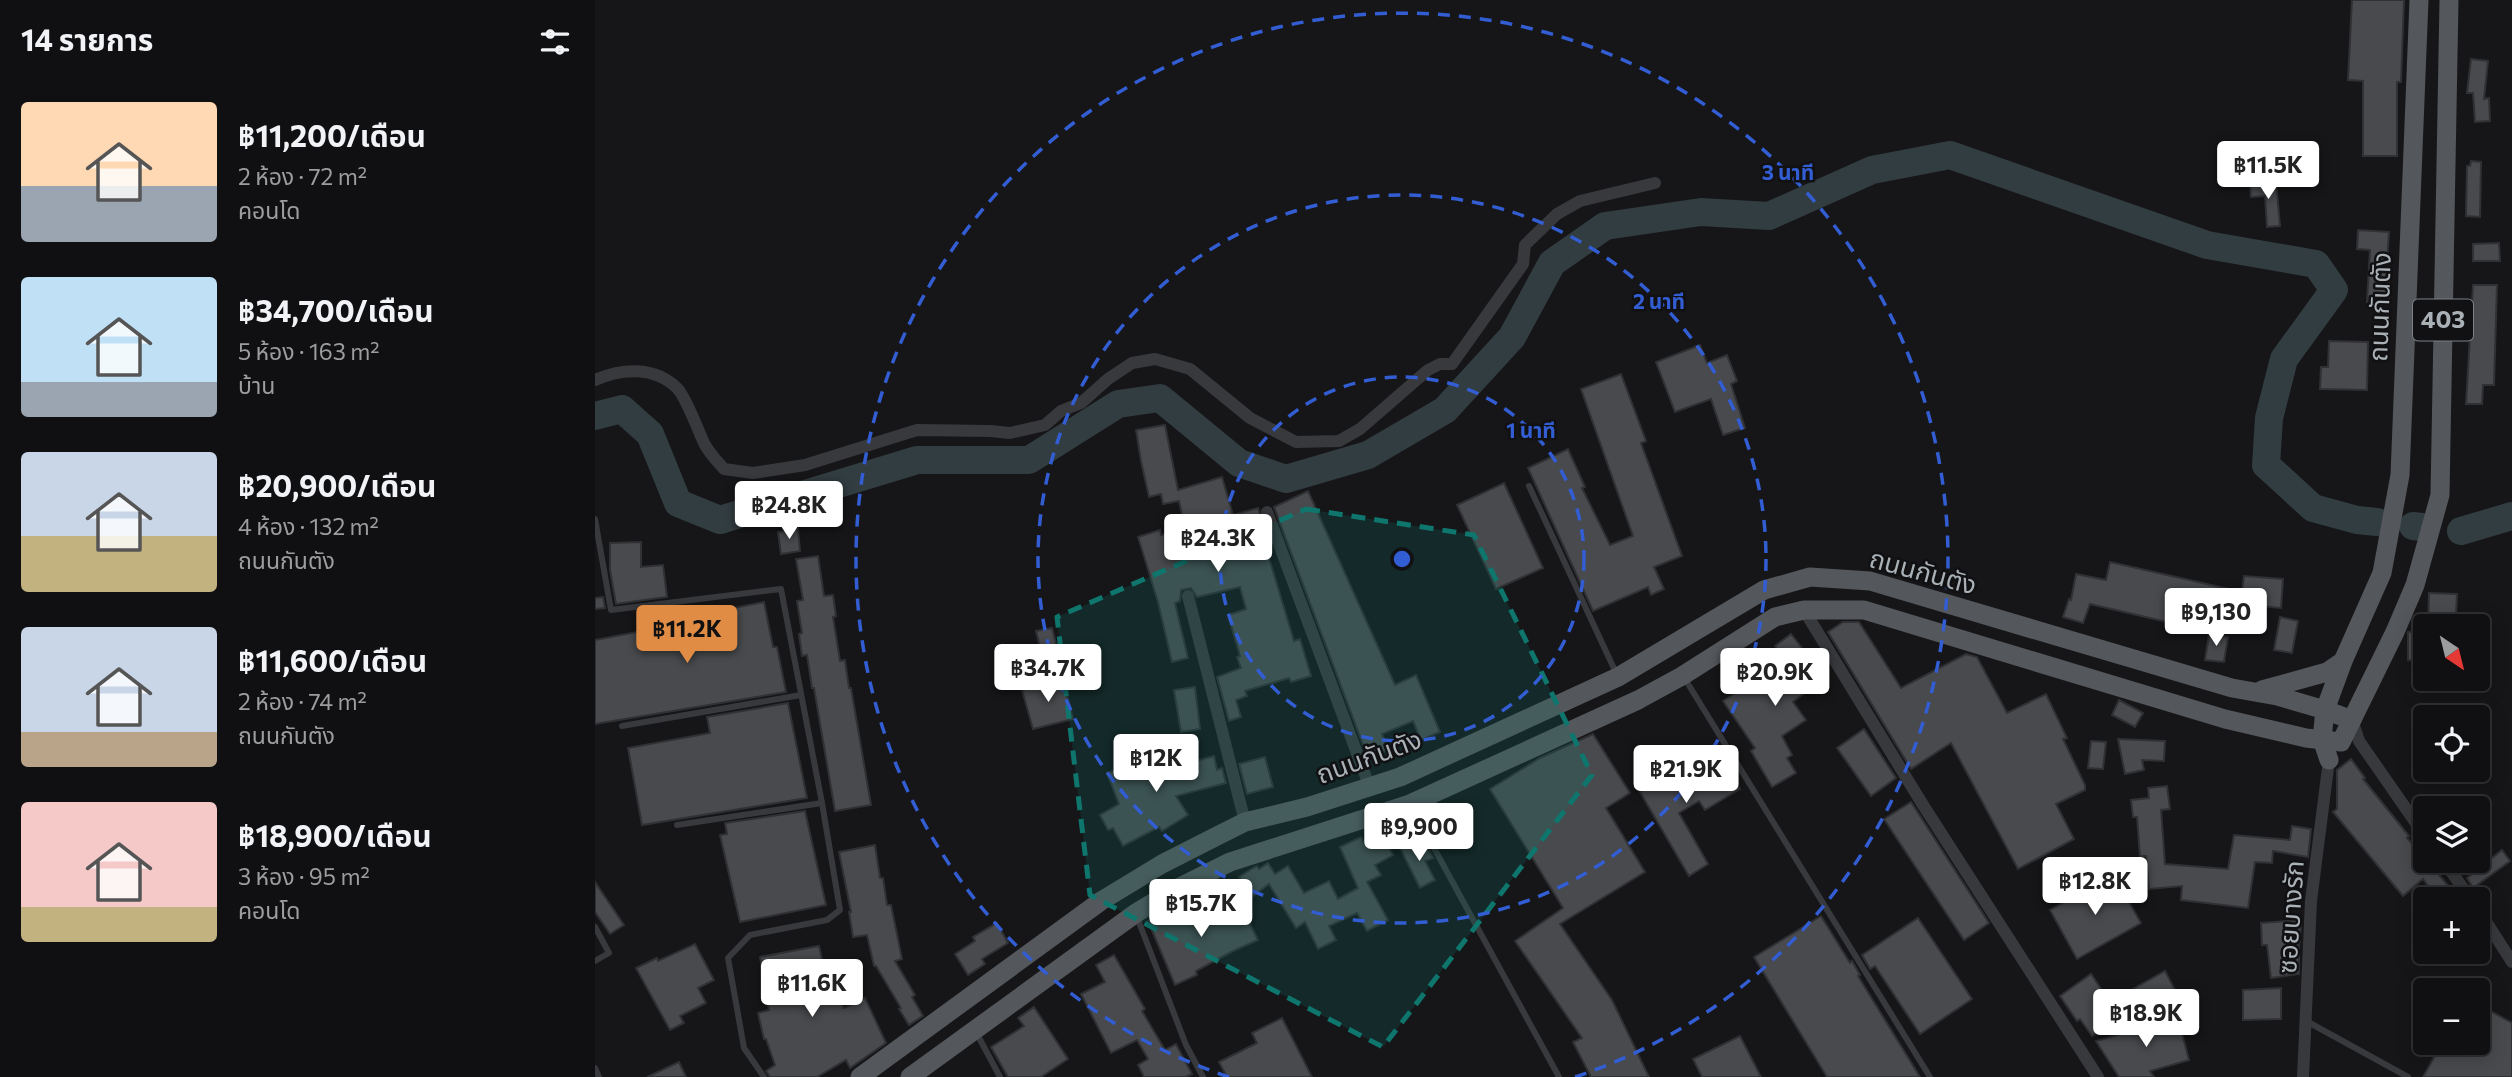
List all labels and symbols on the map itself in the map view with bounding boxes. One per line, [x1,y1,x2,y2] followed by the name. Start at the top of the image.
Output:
[2211,142,2325,201] pin: ฿11.5K
[1762,159,1814,184] text: 3 นาที
[2361,252,2396,362] street label: ถนนกันตัง
[1633,288,1685,313] text: 2 นาที
[2413,300,2473,340] road number: 403
[1506,417,1556,442] text: 1 นาที
[732,482,846,541] pin: ฿24.8K
[1161,514,1275,574] pin: ฿24.3K
[1866,541,1980,600] street label: ถนนกันตัง
[1390,547,1414,571] centre of rings
[2159,588,2273,648] pin: ฿9,130
[630,606,744,665] pin: ฿11.2K
[2413,614,2490,691] north arrow
[991,644,1105,704] pin: ฿34.7K
[1718,648,1832,708] pin: ฿20.9K
[1312,722,1425,789] street label: ถนนกันตัง
[1115,734,1197,794] pin: ฿12K
[1629,746,1743,805] pin: ฿21.9K
[1362,804,1476,863] pin: ฿9,900
[2038,858,2152,917] pin: ฿12.8K
[2270,859,2309,975] street label: ซอยบางรัก
[1144,880,1258,939] pin: ฿15.7K
[755,960,869,1019] pin: ฿11.6K
[2089,990,2203,1049] pin: ฿18.9K

